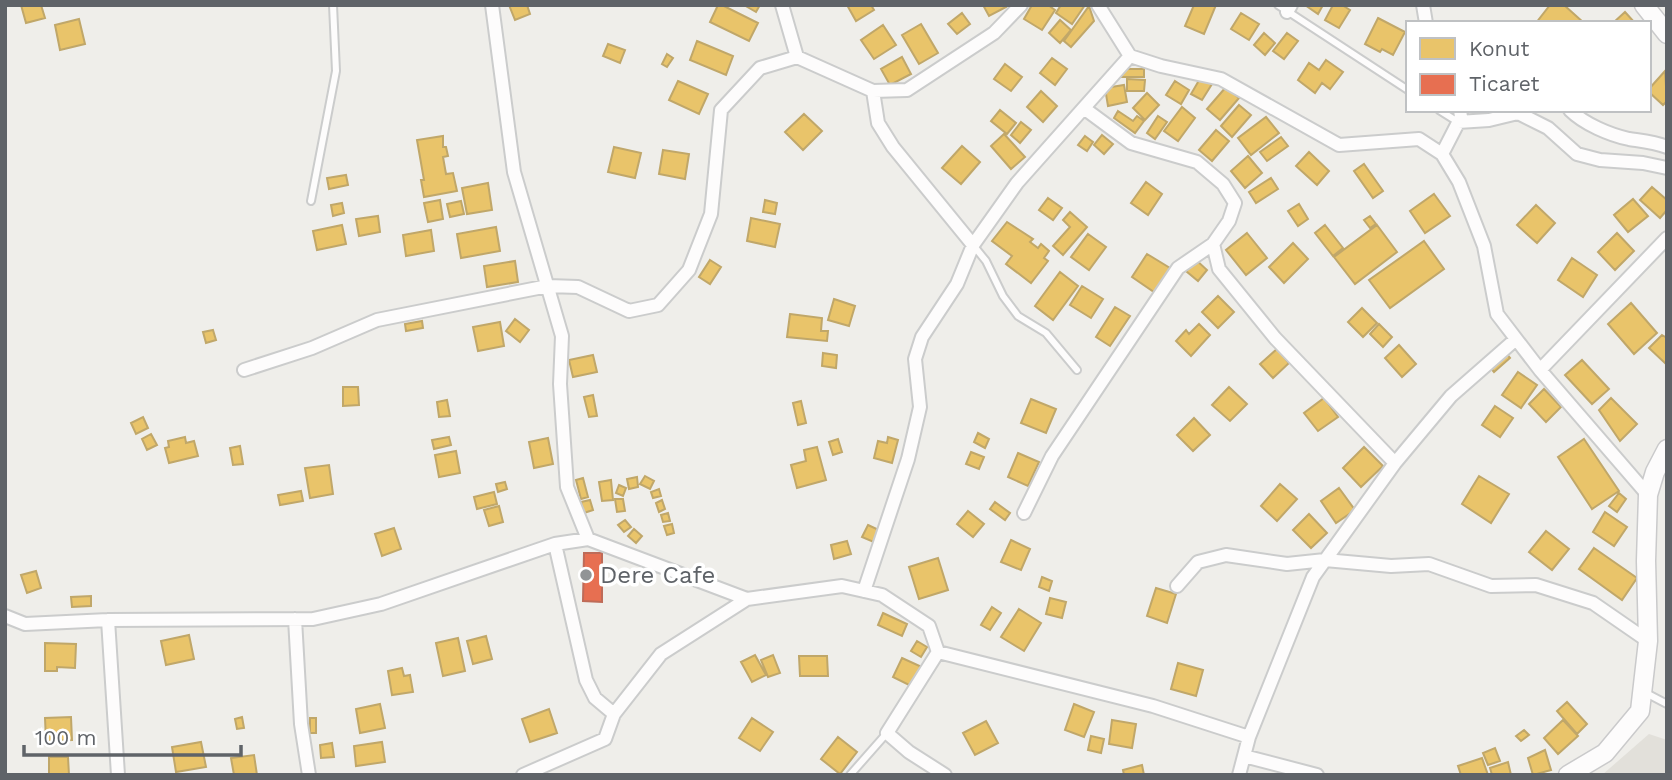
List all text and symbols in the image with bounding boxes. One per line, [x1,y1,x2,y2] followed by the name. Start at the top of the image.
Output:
[1406,21,1651,112] legend
[1469,36,1529,61] text: Konut
[1469,71,1540,96] text: Ticaret
[600,561,715,589] place label: Dere Cafe
[578,567,594,583] marker: Dere Cafe
[24,714,242,758] scale bar
[35,725,97,750] text: 100 m

